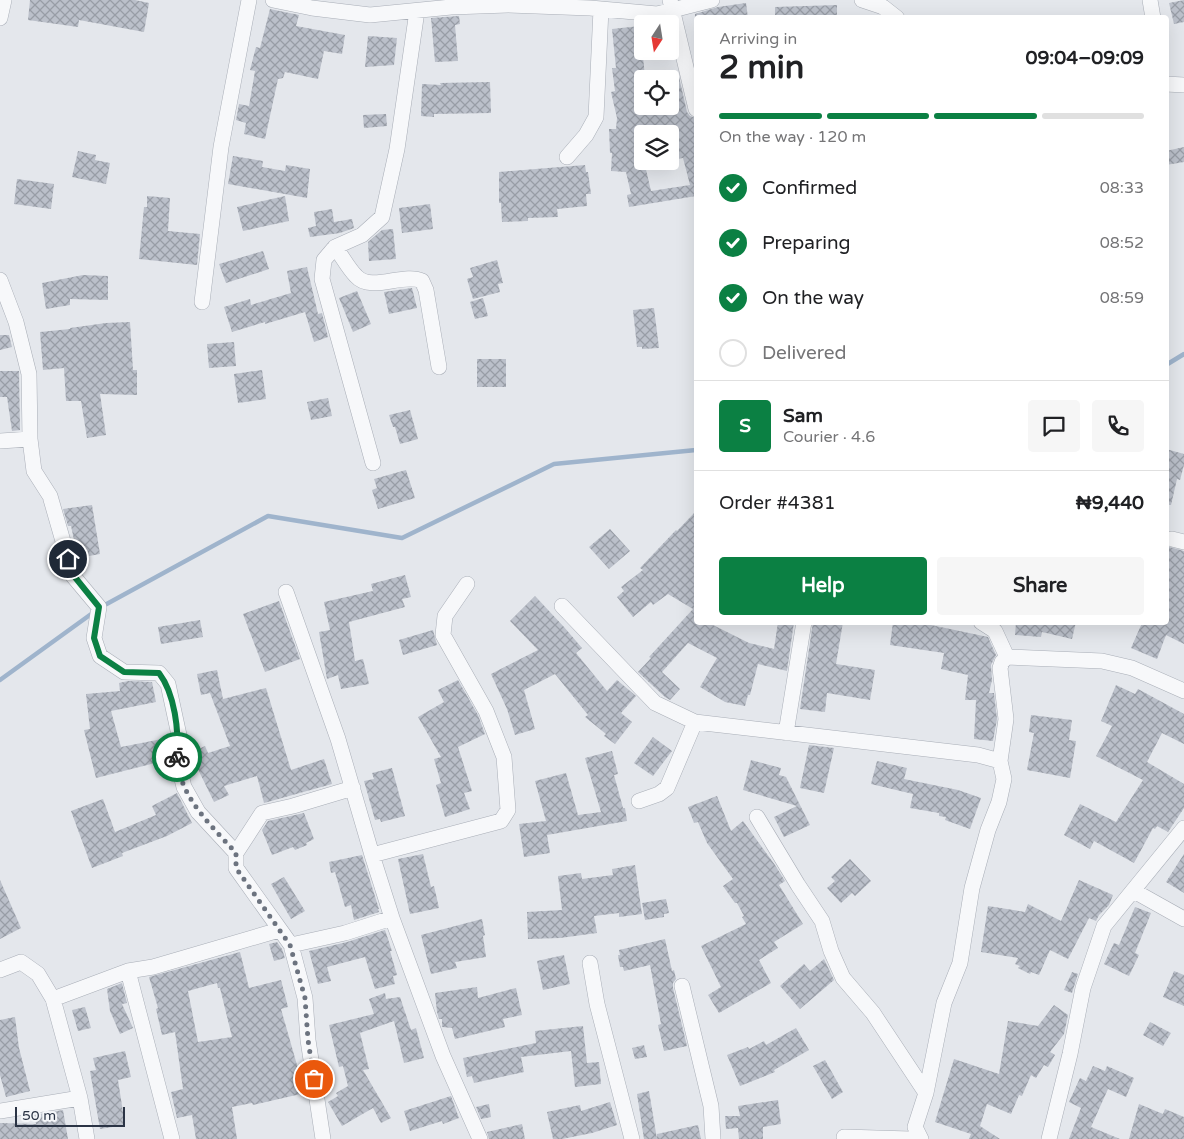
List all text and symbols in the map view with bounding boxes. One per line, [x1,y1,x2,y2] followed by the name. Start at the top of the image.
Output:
[634,15,679,60] north arrow
[634,15,679,170] map controls
[719,29,797,49] text: Arriving in
[1025,47,1144,69] text: 09:04–09:09
[719,49,804,87] text: 2 min
[634,70,679,115] button: locate
[634,125,679,170] button: layers
[719,127,866,147] text: On the way · 120 m
[719,174,747,202] icon: check
[762,177,857,199] text: Confirmed
[1100,178,1144,198] text: 08:33
[719,229,747,257] icon: check
[762,232,851,254] text: Preparing
[1100,233,1144,253] text: 08:52
[719,284,747,312] icon: check
[762,287,864,309] text: On the way
[1100,288,1144,308] text: 08:59
[762,342,847,364] text: Delivered
[1028,400,1080,452] button: chat
[1092,400,1144,452] button: phone
[783,405,823,427] text: Sam
[739,415,751,437] text: S
[783,427,875,447] text: Courier · 4.6
[719,492,836,514] text: Order #4381
[1076,492,1144,514] text: ₦9,440
[47,538,89,580] pin
[54,545,82,573] icon: home
[719,557,927,615] button: Help
[937,557,1144,615] button: Share
[152,732,202,782] courier
[163,743,191,771] icon: bike
[293,1058,335,1100] pin
[300,1065,328,1093] icon: bag
[15,1104,125,1127] scale bar
[22,1107,56,1124] text: 50 m

